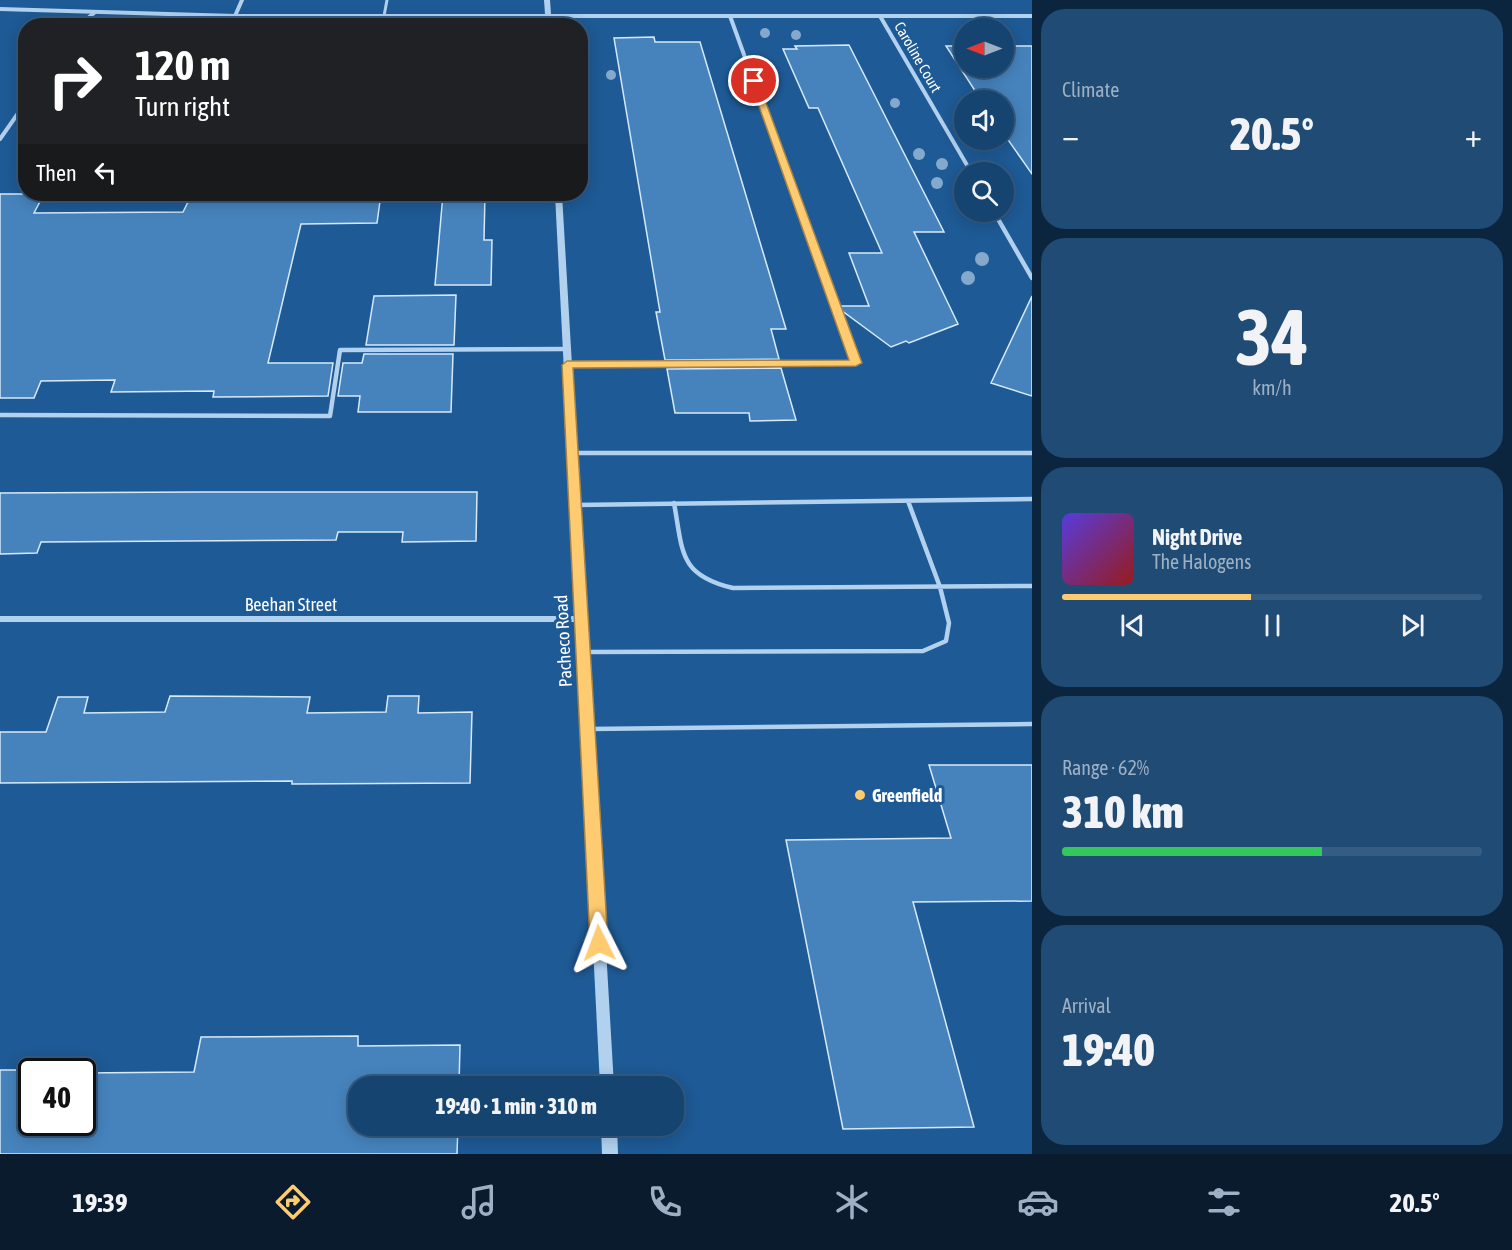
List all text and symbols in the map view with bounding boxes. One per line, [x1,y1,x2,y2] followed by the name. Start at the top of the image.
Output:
[954,18,1014,78] north arrow
[954,18,1014,222] map controls
[891,19,945,95] street label: Caroline Court
[135,41,230,89] text: 120 m
[36,42,114,120] icon: right
[728,55,779,106] pin
[737,64,770,97] icon: arrive
[1062,78,1119,101] text: Climate
[954,90,1014,150] button: sound
[135,91,230,122] text: Turn right
[1230,108,1314,160] text: 20.5°
[1062,116,1079,154] text: −
[1465,116,1482,154] text: +
[89,156,122,189] icon: left
[36,160,77,186] text: Then
[954,162,1014,222] button: search
[1235,292,1309,382] text: 34
[1252,376,1292,399] text: km/h
[1152,524,1242,550] text: Night Drive
[1152,550,1251,573] text: The Halogens
[245,594,337,615] street label: Beehan Street
[550,594,576,688] street label: Pacheco Road
[1116,609,1149,642] icon: previous
[1256,609,1289,642] icon: pause
[1396,609,1429,642] icon: next
[1062,756,1149,779] text: Range · 62%
[872,785,942,806] place label: Greenfield
[1062,786,1184,838] text: 310 km
[853,788,867,802] marker: Greenfield
[567,911,631,975] position arrow
[1062,994,1111,1017] text: Arrival
[1062,1024,1155,1076] text: 19:40
[18,1058,96,1136] speed limit sign: 40
[435,1093,597,1119] text: 19:40 · 1 min · 310 m
[272,1181,314,1223] icon: directions
[458,1181,500,1223] icon: music
[644,1181,686,1223] icon: phone
[831,1181,873,1223] icon: climate
[1017,1181,1059,1223] icon: car
[1203,1181,1245,1223] icon: filters
[72,1187,128,1218] text: 19:39
[1389,1187,1440,1218] text: 20.5°

